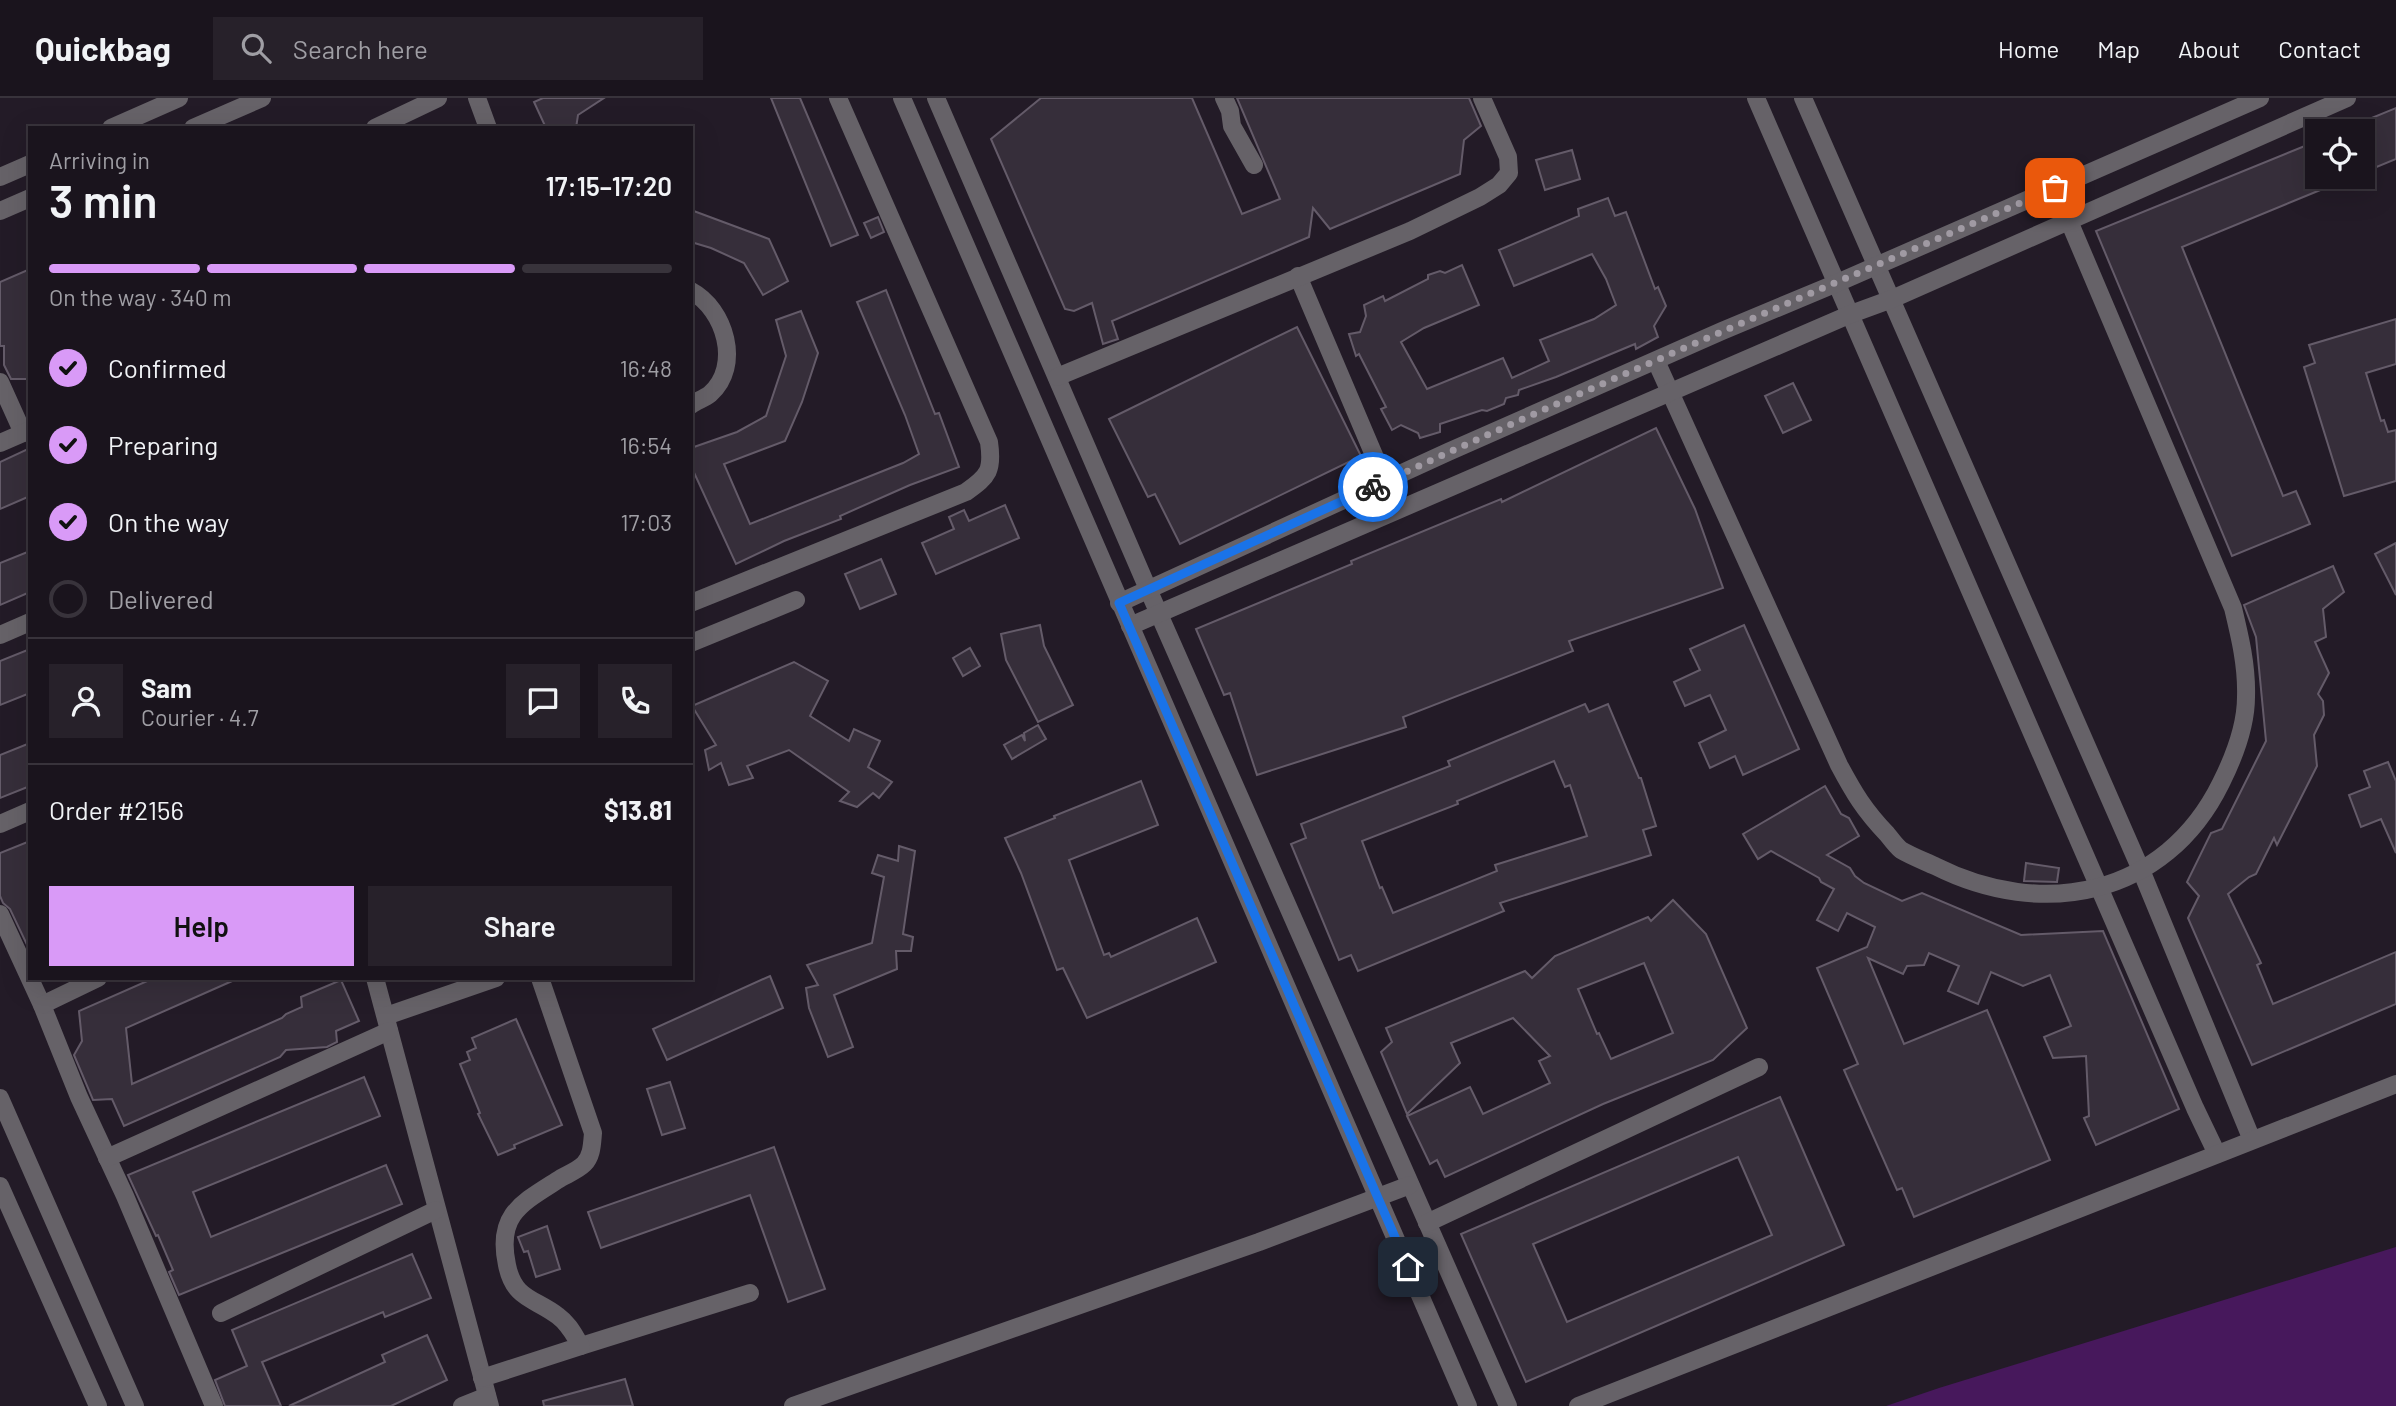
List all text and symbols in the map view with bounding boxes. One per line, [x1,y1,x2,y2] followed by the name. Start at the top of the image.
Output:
[213,17,703,80] search box
[35,28,171,68] text: Quickbag
[237,29,275,67] icon: search
[293,33,428,64] text: Search here
[1998,34,2059,63] text: Home
[2097,34,2140,63] text: Map
[2178,34,2240,63] text: About
[2278,34,2361,63] text: Contact
[2305,119,2375,189] map controls
[2305,119,2375,189] button: locate
[49,146,150,174] text: Arriving in
[2025,158,2085,218] pin
[2036,169,2074,207] icon: bag
[546,170,672,201] text: 17:15–17:20
[49,172,158,227] text: 3 min
[49,283,231,311] text: On the way · 340 m
[49,349,87,387] icon: check
[108,352,227,383] text: Confirmed
[620,354,672,382] text: 16:48
[49,426,87,464] icon: check
[108,429,218,460] text: Preparing
[620,431,672,459] text: 16:54
[1338,452,1408,522] courier
[1354,468,1392,506] icon: bike
[49,503,87,541] icon: check
[108,506,229,537] text: On the way
[620,508,672,536] text: 17:03
[108,583,214,614] text: Delivered
[49,664,123,738] button: person
[506,664,580,738] button: chat
[598,664,672,738] button: phone
[141,672,192,703] text: Sam
[141,703,259,731] text: Courier · 4.7
[49,794,184,825] text: Order #2156
[604,794,672,825] text: $13.81
[49,886,354,966] button: Help
[368,886,672,966] button: Share
[1378,1237,1438,1297] pin
[1389,1248,1427,1286] icon: home

